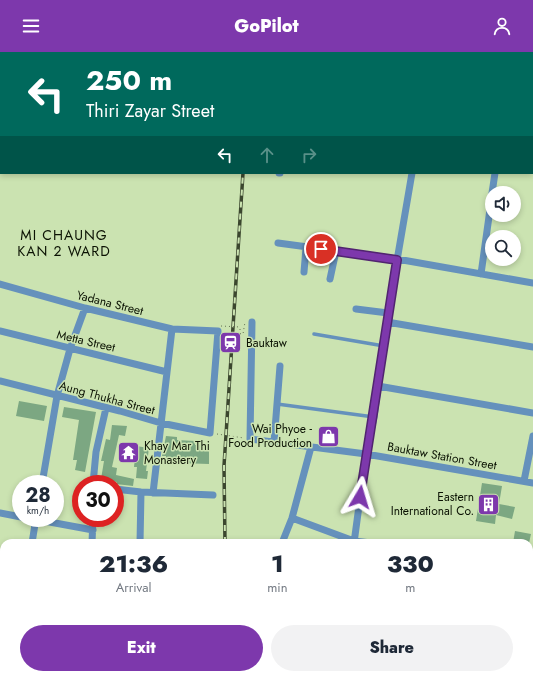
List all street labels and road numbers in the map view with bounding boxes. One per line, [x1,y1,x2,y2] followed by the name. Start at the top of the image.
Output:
[75,286,145,320] street label: Yadana Street
[55,326,117,357] street label: Metta Street
[57,377,157,419] street label: Aung Thukha Street
[386,438,498,474] street label: Bauktaw Station Street

